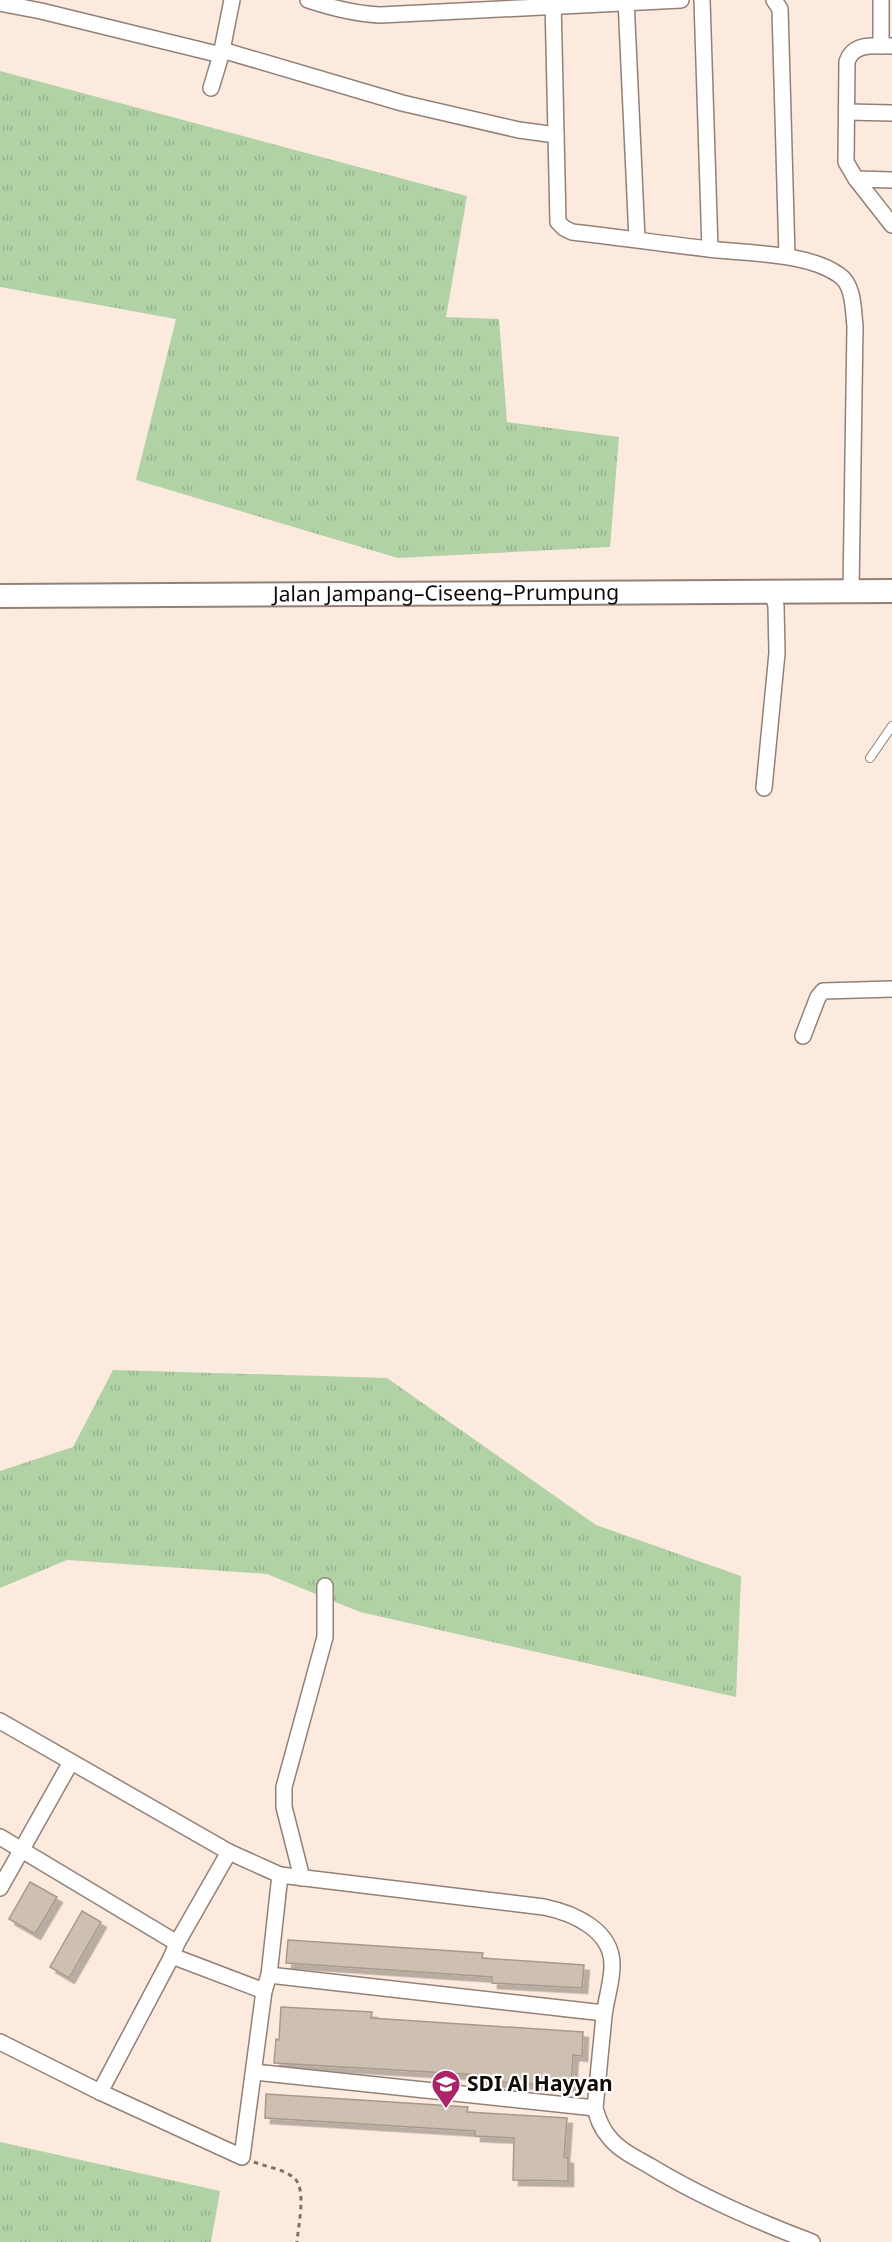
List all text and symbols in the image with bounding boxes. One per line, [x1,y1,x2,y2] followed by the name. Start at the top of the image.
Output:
[271,578,619,607] street label: Jalan Jampang–Ciseeng–Prumpung
[430,2068,462,2110] school or university icon: SDI Al Hayyan
[467,2069,613,2097] place label: SDI Al Hayyan

